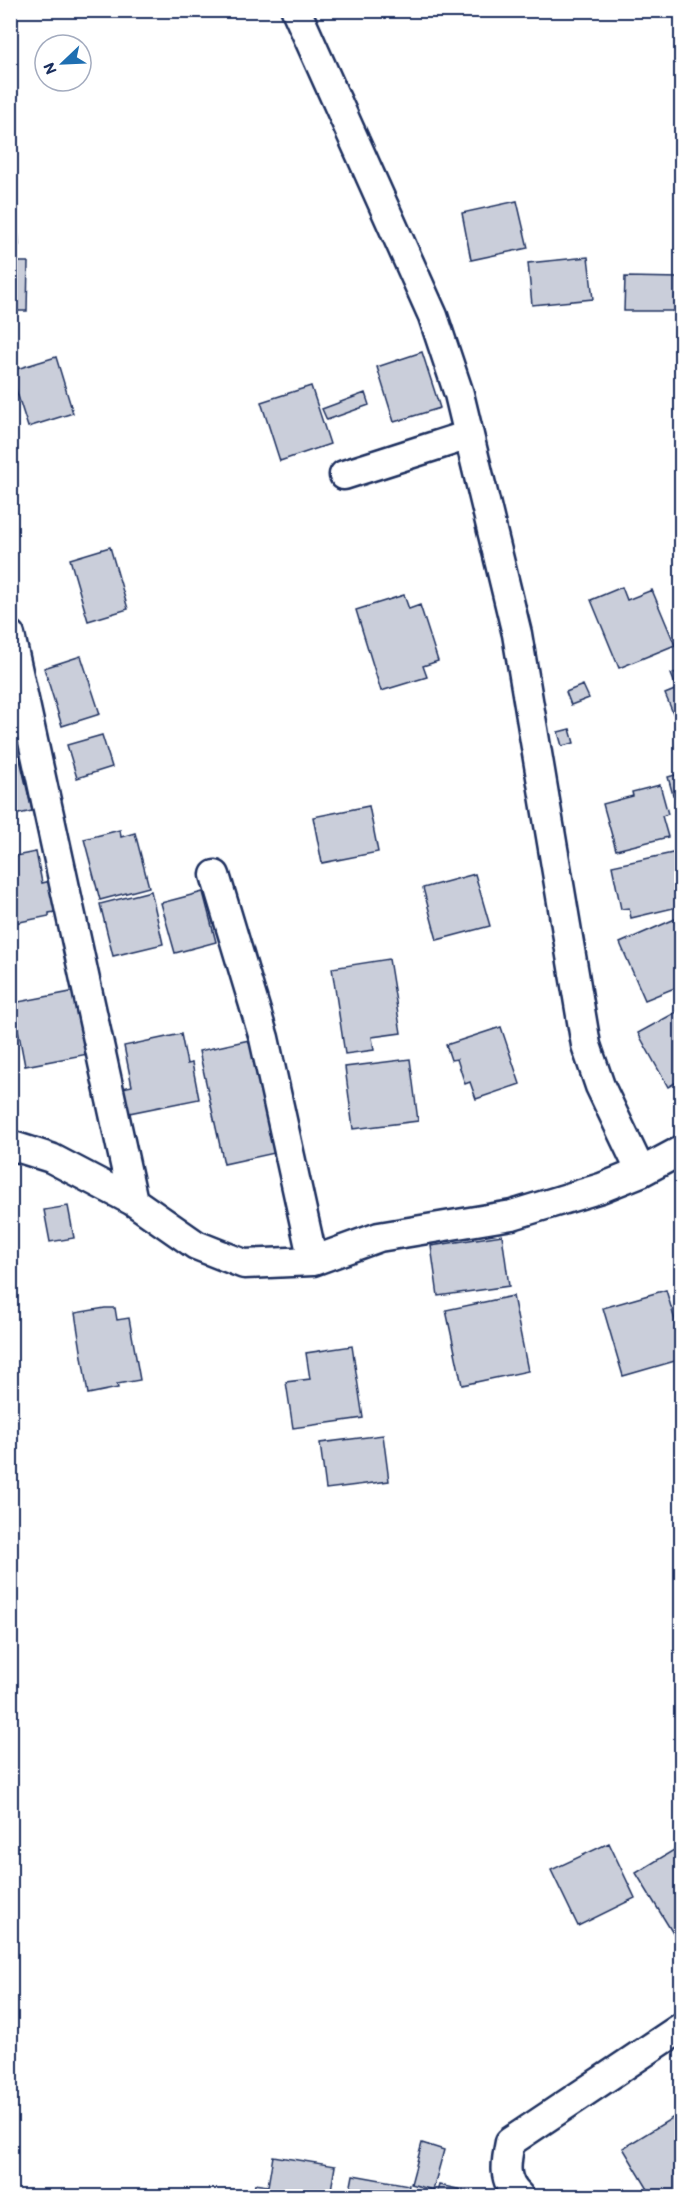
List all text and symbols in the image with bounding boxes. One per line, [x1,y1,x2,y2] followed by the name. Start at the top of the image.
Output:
[33,33,93,93] north arrow
[39,60,61,77] text: N

